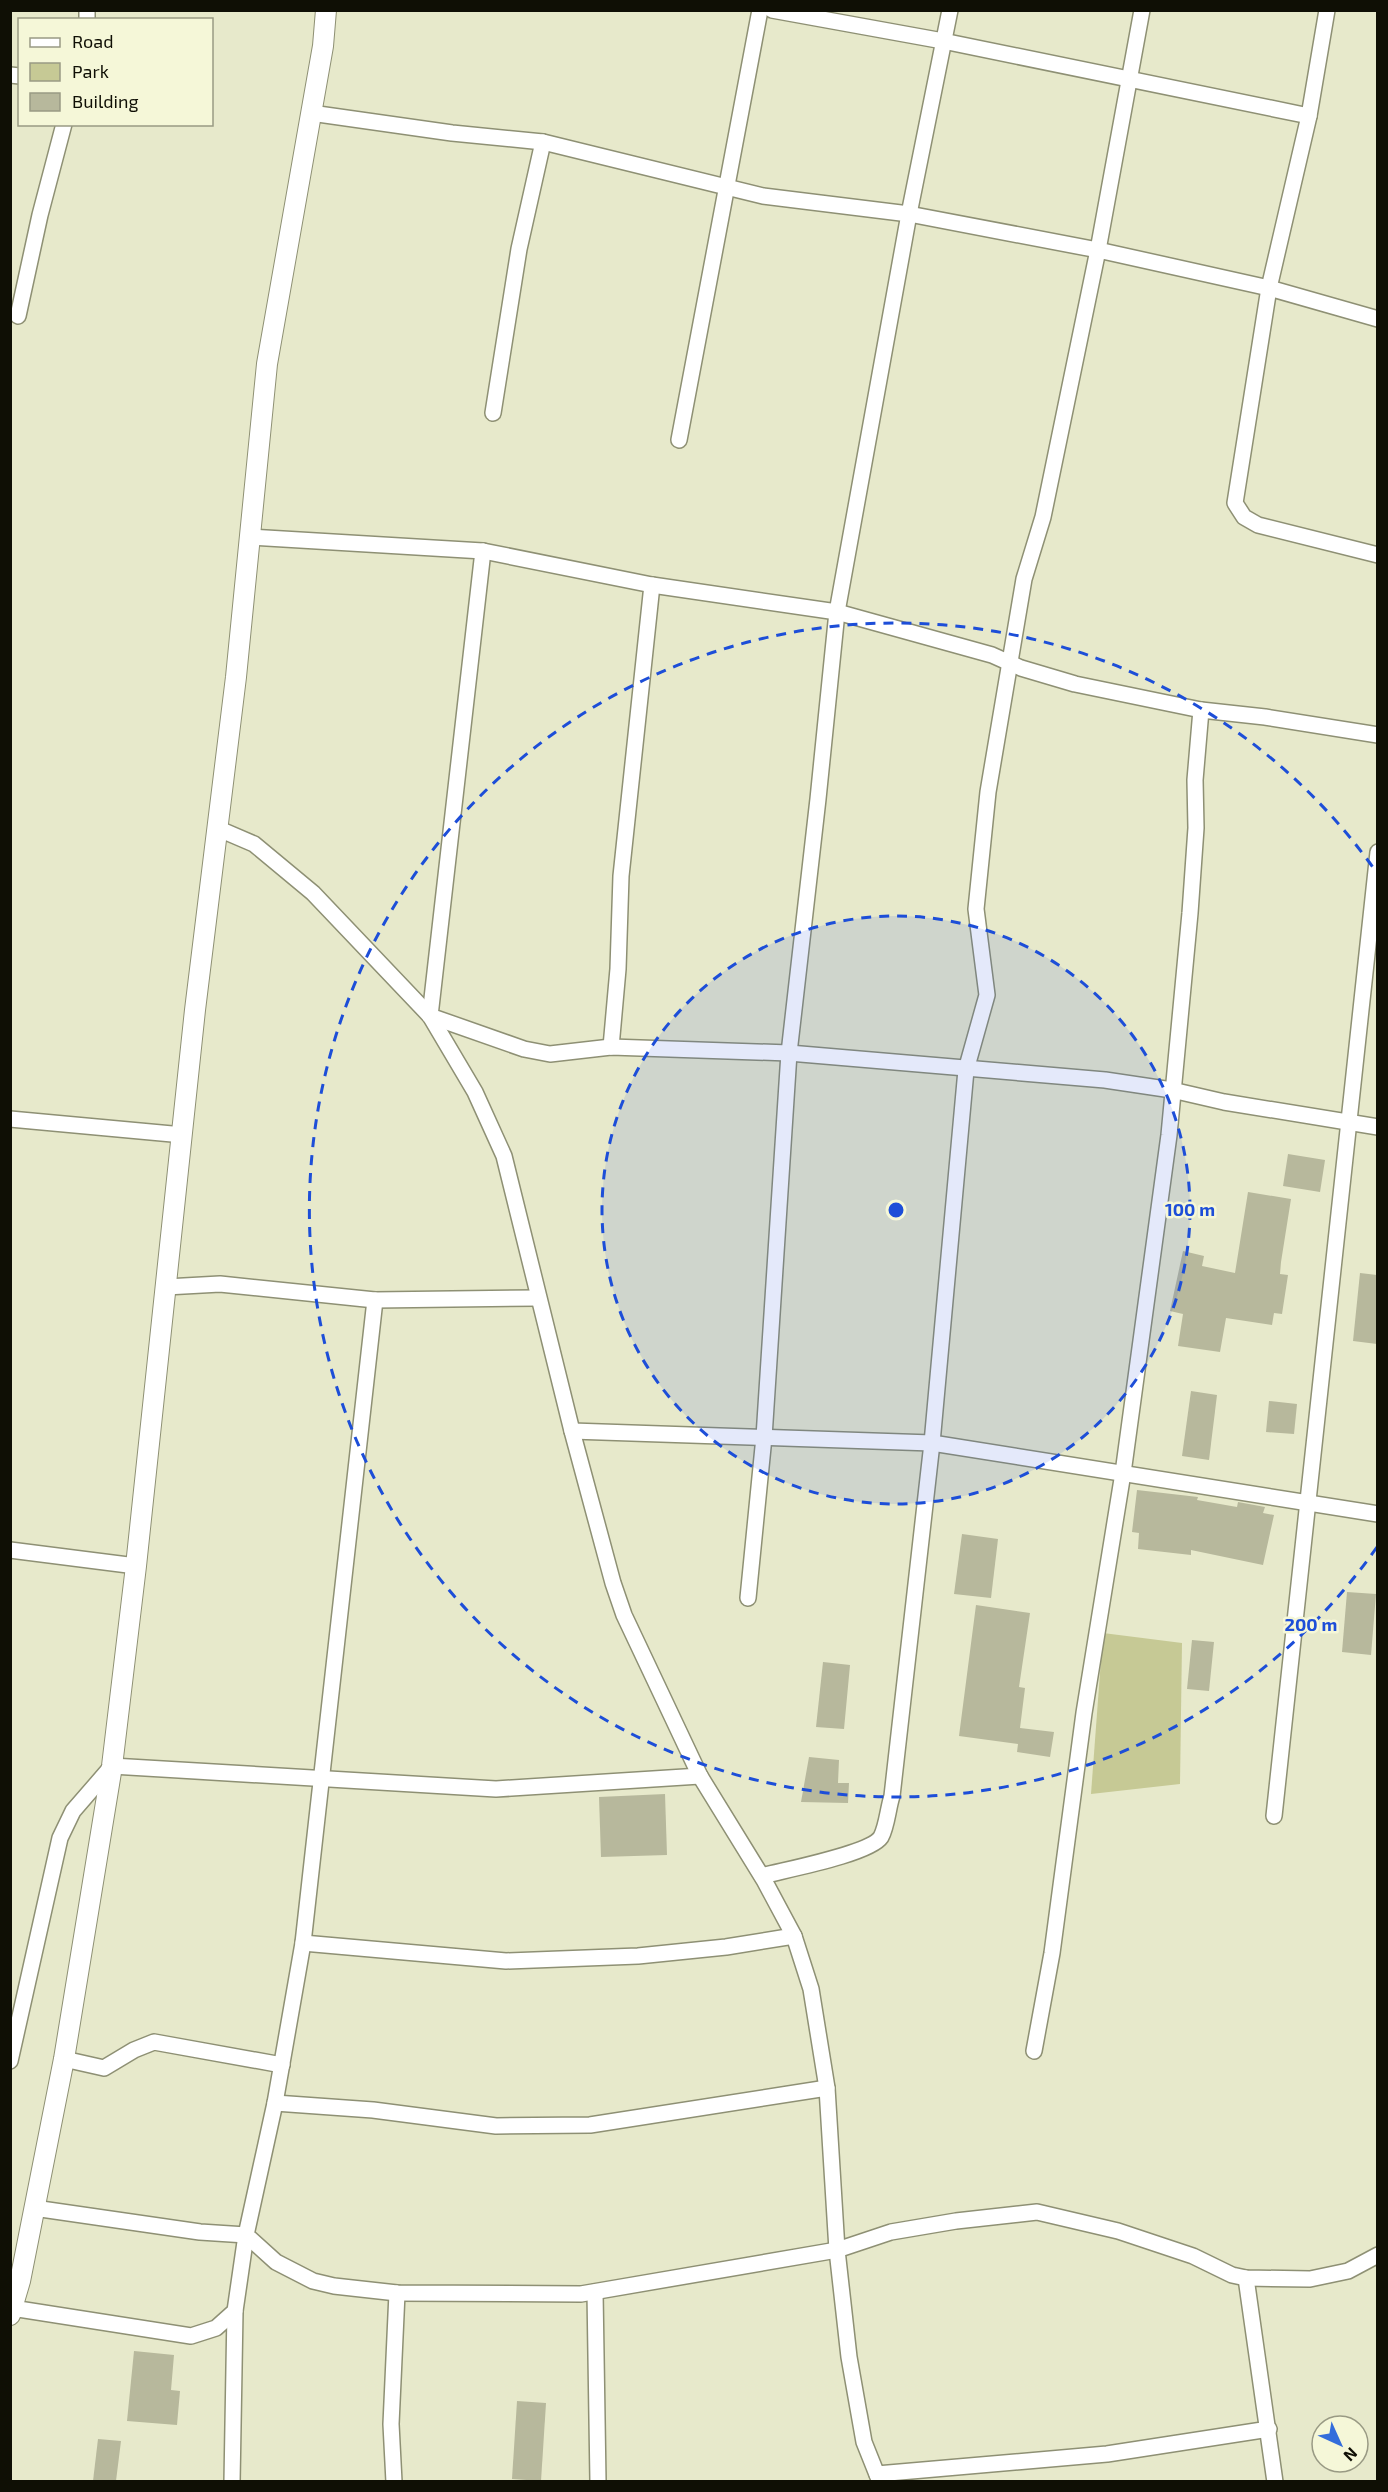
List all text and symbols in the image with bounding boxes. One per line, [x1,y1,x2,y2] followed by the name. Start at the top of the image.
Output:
[18,18,213,126] legend
[72,30,113,52] text: Road
[72,60,109,82] text: Park
[72,90,139,112] text: Building
[1165,1198,1215,1220] text: 100 m
[886,1200,906,1220] centre of rings
[1285,1613,1337,1635] text: 200 m
[1310,2414,1370,2474] north arrow
[1340,2444,1362,2466] text: N

